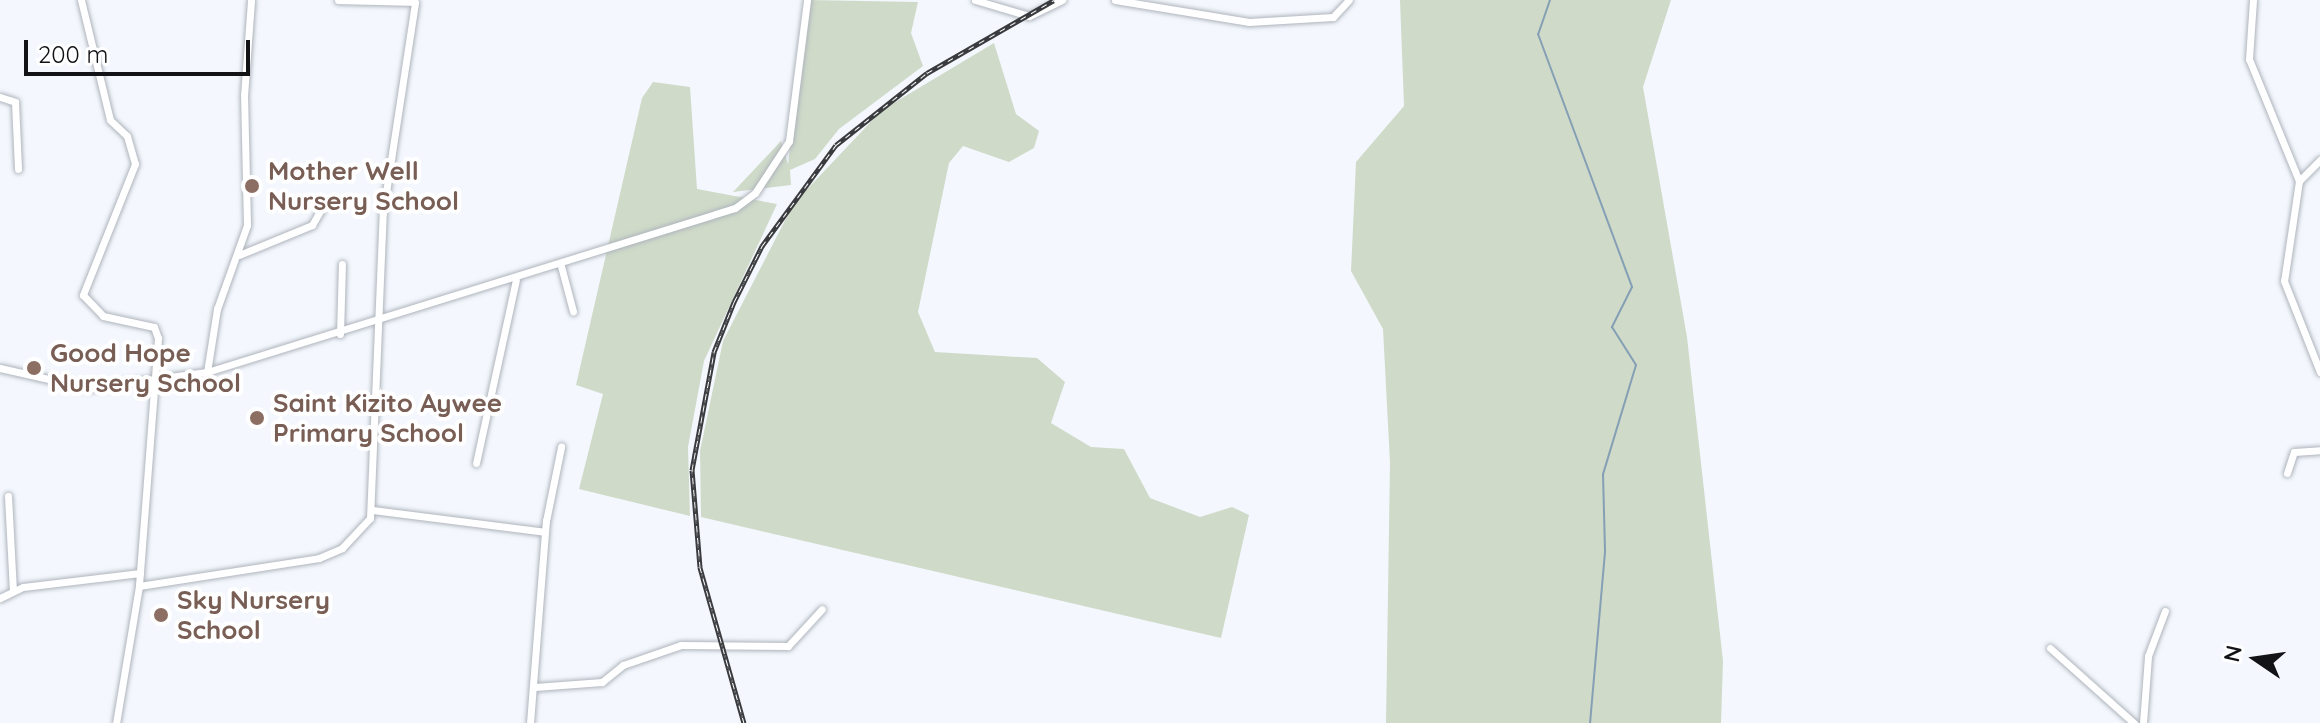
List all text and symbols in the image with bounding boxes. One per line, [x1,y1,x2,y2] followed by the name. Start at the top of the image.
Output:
[28,24,254,74] scale bar
[38,39,108,69] text: 200 m
[268,155,459,216] place label: Mother Well Nursery School
[243,177,261,195] marker: Mother Well Nursery School
[50,337,241,398] place label: Good Hope Nursery School
[25,359,43,377] marker: Good Hope Nursery School
[273,387,502,448] place label: Saint Kizito Aywee Primary School
[248,409,266,427] marker: Saint Kizito Aywee Primary School
[177,584,330,646] place label: Sky Nursery School
[152,606,170,624] marker: Sky Nursery School
[2216,619,2296,699] north arrow
[2217,643,2248,665] text: N

